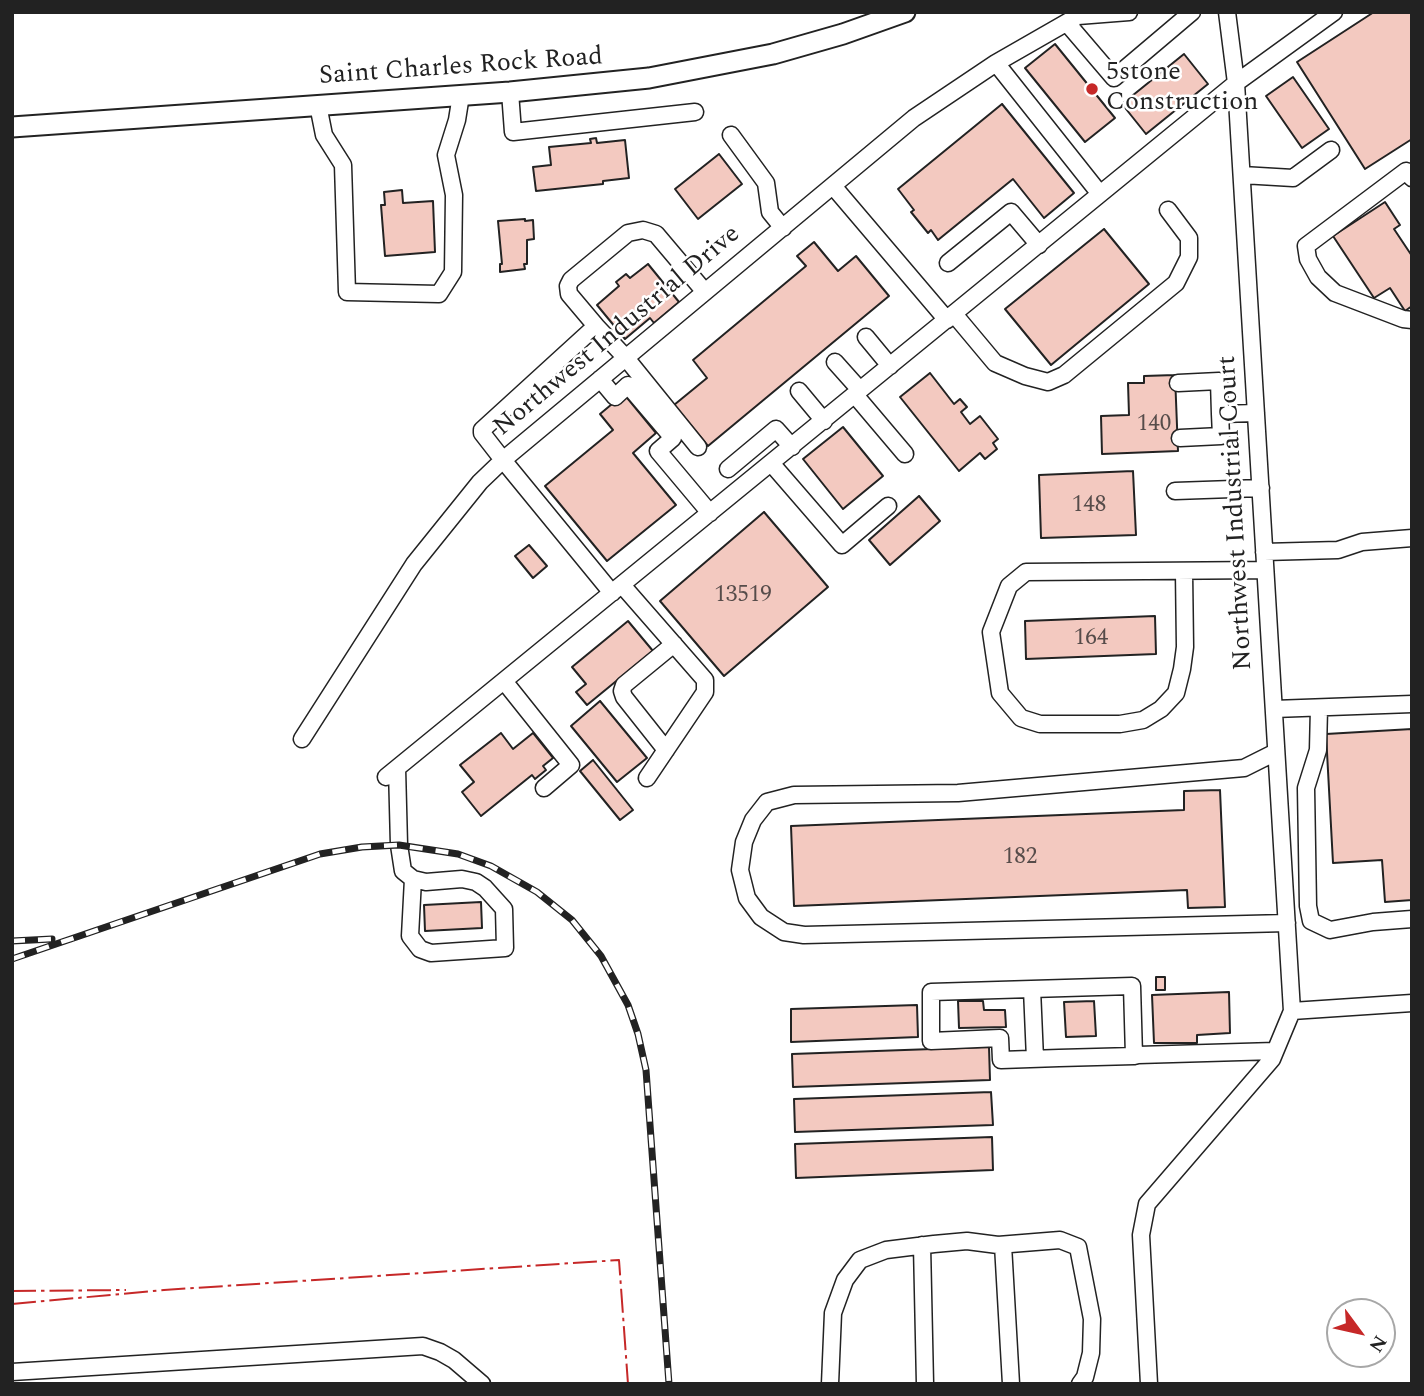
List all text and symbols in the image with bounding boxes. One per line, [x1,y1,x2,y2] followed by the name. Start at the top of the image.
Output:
[318,43,604,93] street label: Saint Charles Rock Road
[1106,58,1258,119] place label: 5stone Construction
[1084,81,1100,97] marker: 5stone Construction
[489,220,747,444] street label: Northwest Industrial Drive
[1213,355,1261,671] street label: Northwest Industrial Court
[1137,411,1171,439] house number: 140
[1072,492,1106,520] house number: 148
[714,582,772,610] house number: 13519
[1074,625,1108,653] house number: 164
[1003,844,1037,872] house number: 182
[1326,1298,1396,1368] north arrow
[1361,1329,1394,1358] text: N

